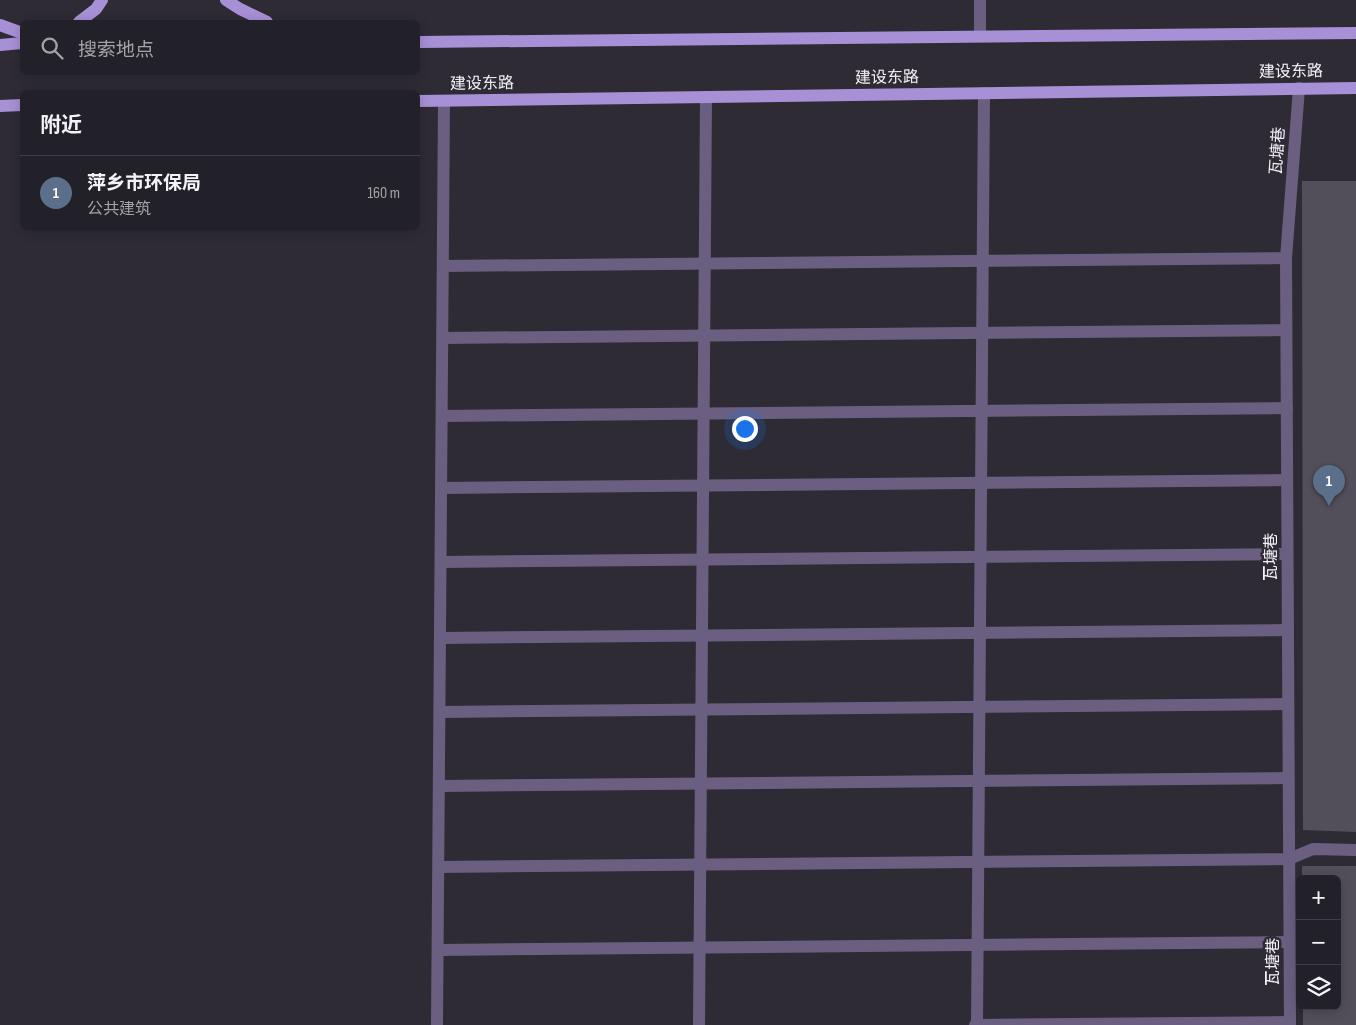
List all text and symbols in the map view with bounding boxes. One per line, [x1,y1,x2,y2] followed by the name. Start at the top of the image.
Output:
[20,20,420,75] search box
[38,34,66,62] icon: search
[78,39,154,62] text: 搜索地点
[1259,62,1323,82] street label: 建设东路
[855,68,919,88] street label: 建设东路
[450,74,514,94] street label: 建设东路
[40,113,82,138] text: 附近
[1267,126,1289,176] street label: 瓦塘巷
[87,172,201,195] text: 萍乡市环保局
[53,184,59,203] text: 1
[367,184,400,203] text: 160 m
[87,200,151,219] text: 公共建筑
[732,416,758,442] your location
[1313,465,1345,506] pin: 1
[1262,533,1281,581] street label: 瓦塘巷
[1296,875,1341,1010] map controls
[1296,875,1341,920] button: +
[1296,920,1341,965] button: −
[1264,938,1283,986] street label: 瓦塘巷
[1296,965,1341,1010] button: layers

